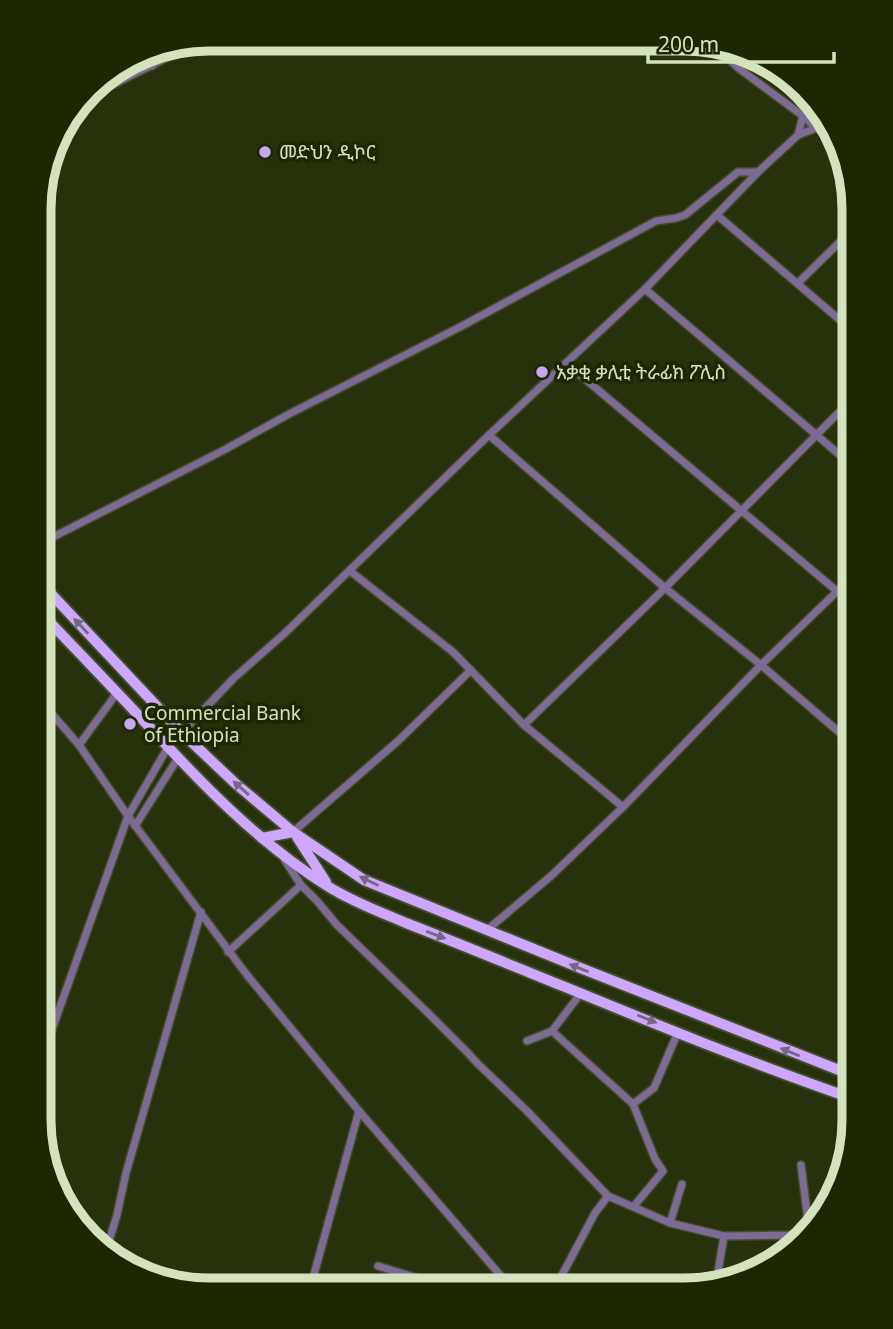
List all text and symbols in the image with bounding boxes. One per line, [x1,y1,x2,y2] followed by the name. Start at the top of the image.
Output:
[648,21,834,65] scale bar
[658,30,719,58] text: 200 m
[279,139,376,165] place label: መድህን ዲኮር
[257,144,273,160] marker: መድህን ዲኮር
[556,359,726,385] place label: አቃቂ ቃሊቲ ትራፊክ ፖሊስ
[534,364,550,380] marker: አቃቂ ቃሊቲ ትራፊክ ፖሊስ
[74,618,90,635] one-way arrow
[144,700,301,748] place label: Commercial Bank of Ethiopia
[122,716,138,732] marker: Commercial Bank of Ethiopia
[232,780,250,796] one-way arrow
[359,875,379,886] one-way arrow
[425,929,446,940] one-way arrow
[568,962,589,973] one-way arrow
[637,1014,658,1025] one-way arrow
[780,1046,801,1057] one-way arrow

